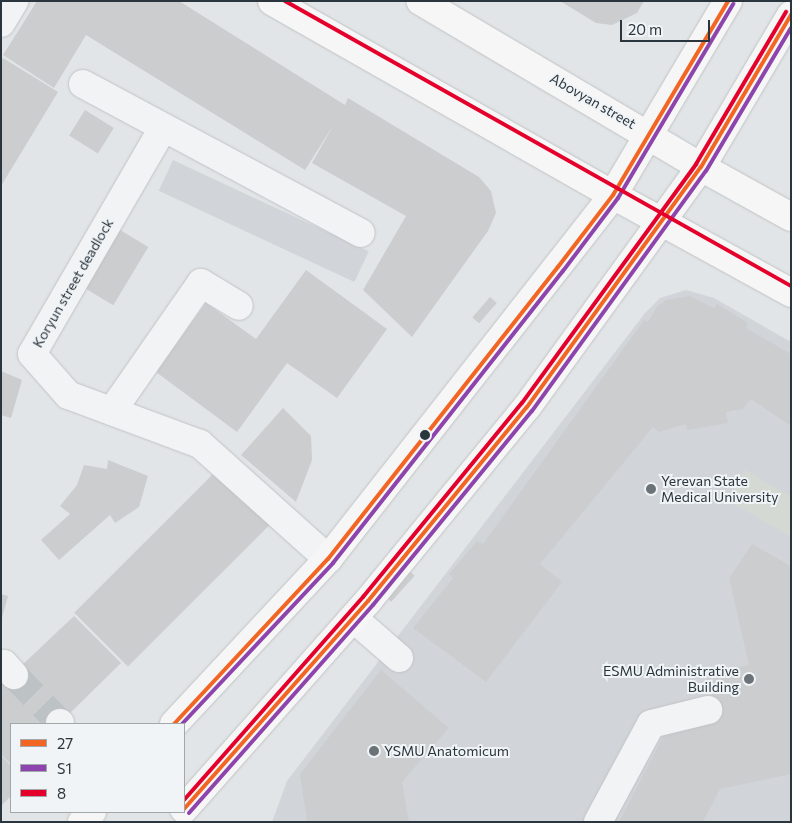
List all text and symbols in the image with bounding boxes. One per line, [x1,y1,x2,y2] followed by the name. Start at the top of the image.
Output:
[622,10,712,42] scale bar
[628,20,662,38] text: 20 m
[547,70,639,132] street label: Abovyan street
[29,215,117,351] street label: Koryun street deadlock
[420,430,430,440] unlabelled marker
[661,473,778,506] place label: Yerevan State Medical University
[645,483,657,495] marker: Yerevan State Medical University
[603,663,739,696] place label: ESMU Administrative Building
[743,673,755,685] marker: ESMU Administrative Building
[10,723,185,813] legend
[57,734,73,752] text: 27
[384,743,509,759] place label: YSMU Anatomicum
[368,745,380,757] marker: YSMU Anatomicum
[57,759,72,777] text: Տ1
[57,784,66,802] text: 8

